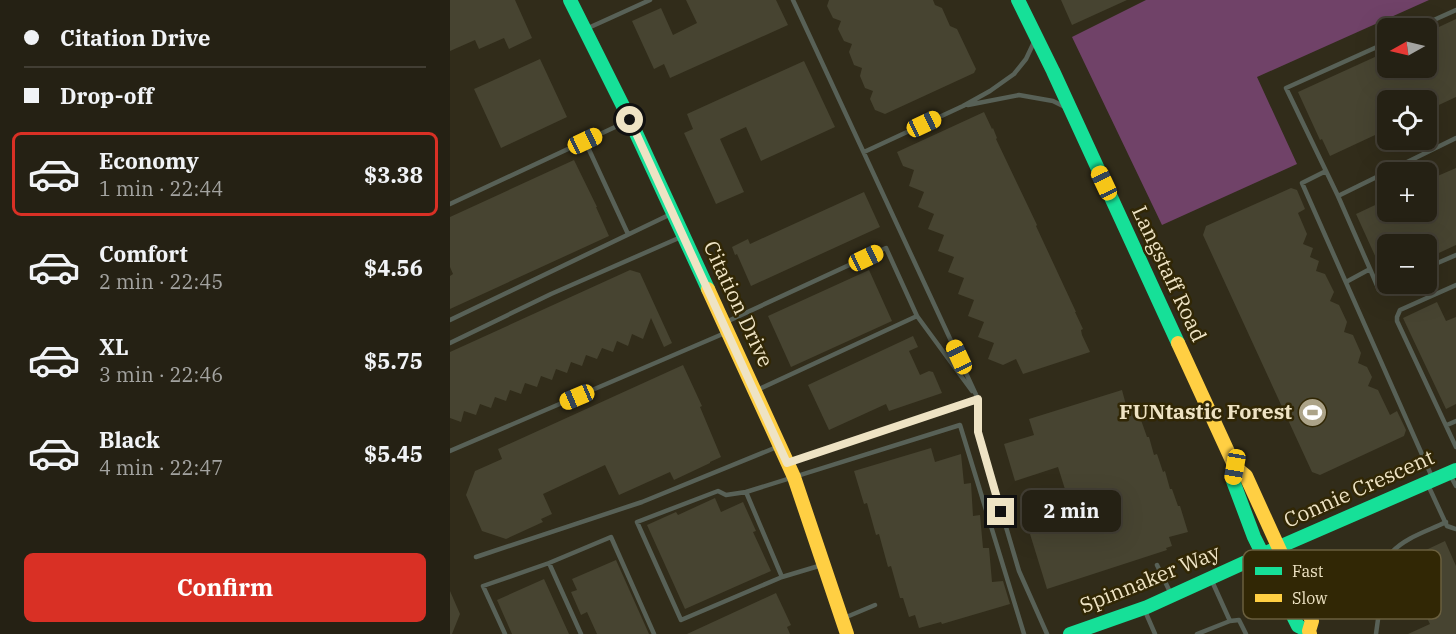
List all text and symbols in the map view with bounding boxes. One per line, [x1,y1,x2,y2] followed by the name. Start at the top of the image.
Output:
[1377,18,1437,78] north arrow
[1377,18,1437,294] map controls
[60,23,210,52] text: Citation Drive
[60,81,154,110] text: Drop-off
[1377,90,1437,150] button: locate
[616,106,643,133] route start
[904,108,944,140] car
[565,125,605,157] car
[99,146,199,175] text: Economy
[27,147,81,201] icon: car
[364,160,423,189] text: $3.38
[1377,162,1437,222] button: +
[1088,163,1120,203] car
[99,175,223,202] text: 1 min · 22:44
[1126,201,1214,346] street label: Langstaff Road
[1377,234,1437,294] button: −
[697,236,780,371] street label: Citation Drive
[99,239,188,268] text: Comfort
[27,240,81,294] icon: car
[846,242,886,274] car
[364,253,423,282] text: $4.56
[99,268,223,295] text: 2 min · 22:45
[99,332,129,361] text: XL
[27,333,81,387] icon: car
[943,337,975,377] car
[364,346,423,375] text: $5.75
[99,361,223,388] text: 3 min · 22:46
[557,382,597,412] car
[1297,396,1329,428] sports icon: FUNtastic Forest
[1119,397,1292,425] place label: FUNtastic Forest
[99,425,160,454] text: Black
[27,426,81,480] icon: car
[364,439,423,468] text: $5.45
[1279,442,1438,534] street label: Connie Crescent
[1223,448,1247,486] car
[99,454,223,481] text: 4 min · 22:47
[1022,491,1121,533] callout: 2 min
[1044,497,1100,524] text: 2 min
[987,498,1014,525] route end
[1075,537,1225,619] street label: Spinnaker Way
[1243,550,1441,619] legend
[24,553,426,622] button: Confirm
[1292,561,1324,581] text: Fast
[1292,588,1328,608] text: Slow

